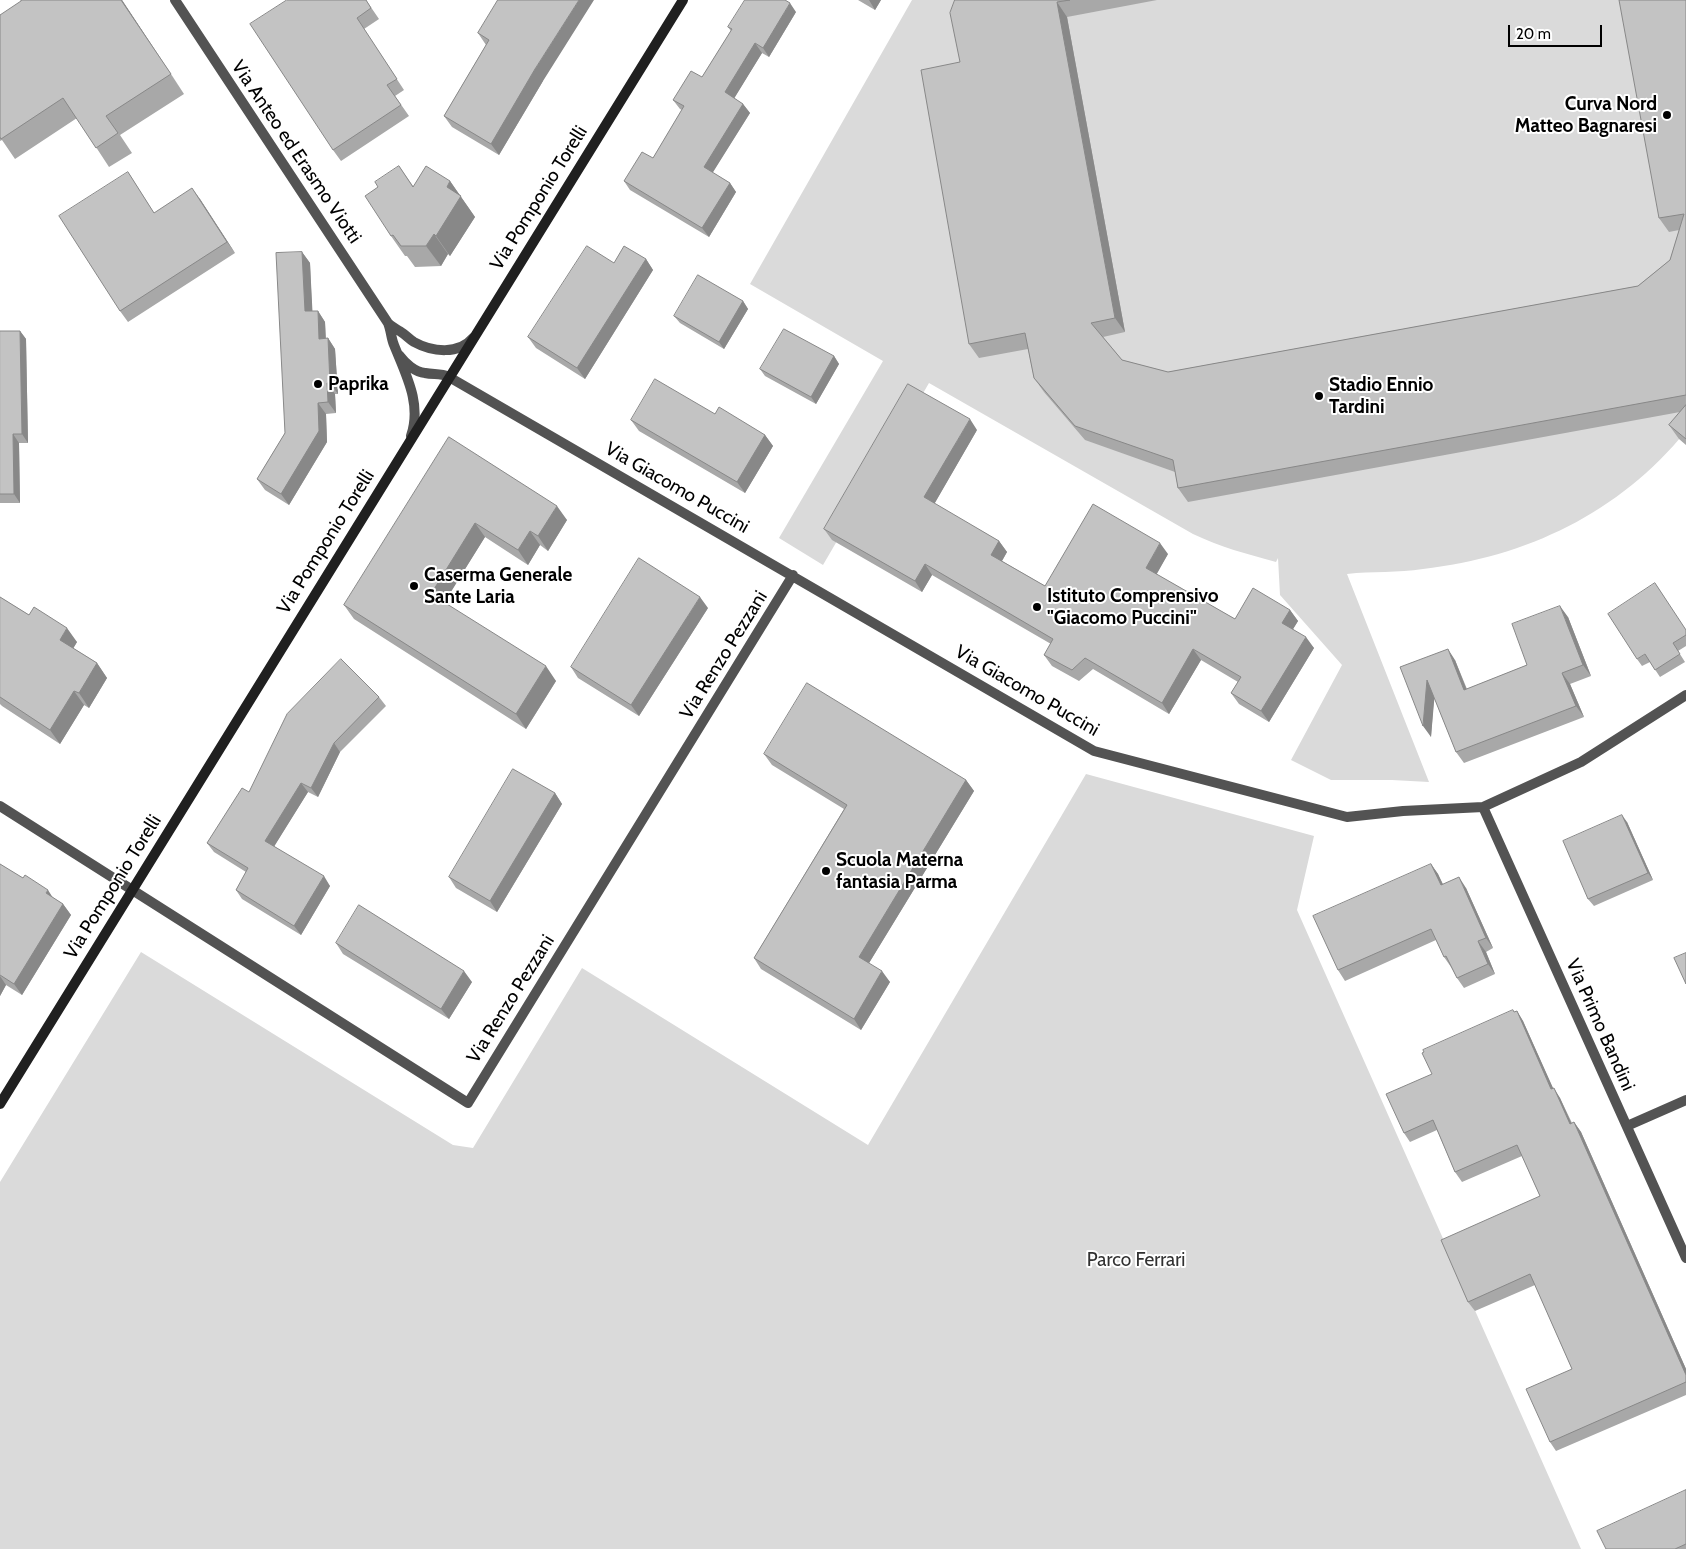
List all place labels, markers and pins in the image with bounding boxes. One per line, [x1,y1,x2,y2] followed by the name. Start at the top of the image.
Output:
[1515,93,1657,137] place label: Curva Nord Matteo Bagnaresi
[1661,109,1673,121] marker: Curva Nord Matteo Bagnaresi
[328,373,389,395] place label: Paprika
[1329,374,1433,418] place label: Stadio Ennio Tardini
[312,378,324,390] marker: Paprika
[1313,390,1325,402] marker: Stadio Ennio Tardini
[424,564,572,608] place label: Caserma Generale Sante Laria
[408,580,420,592] marker: Caserma Generale Sante Laria
[1047,585,1219,629] place label: Istituto Comprensivo "Giacomo Puccini"
[1031,601,1043,613] marker: Istituto Comprensivo "Giacomo Puccini"
[836,849,963,893] place label: Scuola Materna fantasia Parma
[820,865,832,877] marker: Scuola Materna fantasia Parma

